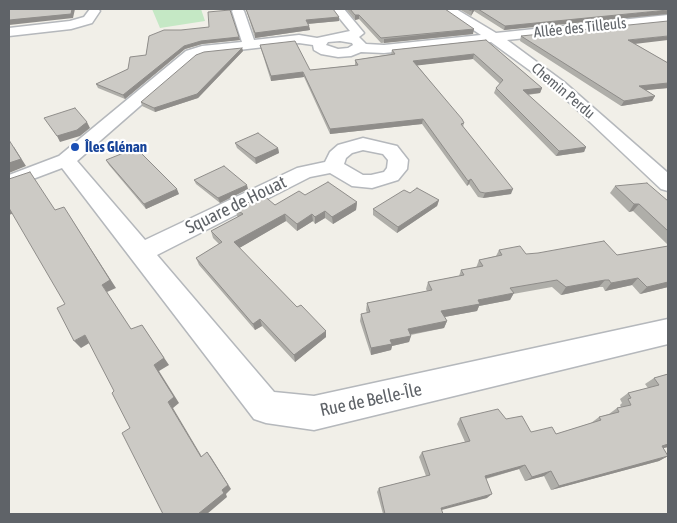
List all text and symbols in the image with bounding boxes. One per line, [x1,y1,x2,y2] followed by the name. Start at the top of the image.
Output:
[533,14,627,42] street label: Allée des Tilleuls
[528,59,598,123] street label: Chemin Perdu
[85,138,147,156] place label: Îles Glénan
[69,141,81,153] marker: Îles Glénan
[182,171,290,239] street label: Square de Houat
[318,379,424,421] street label: Rue de Belle-Île

